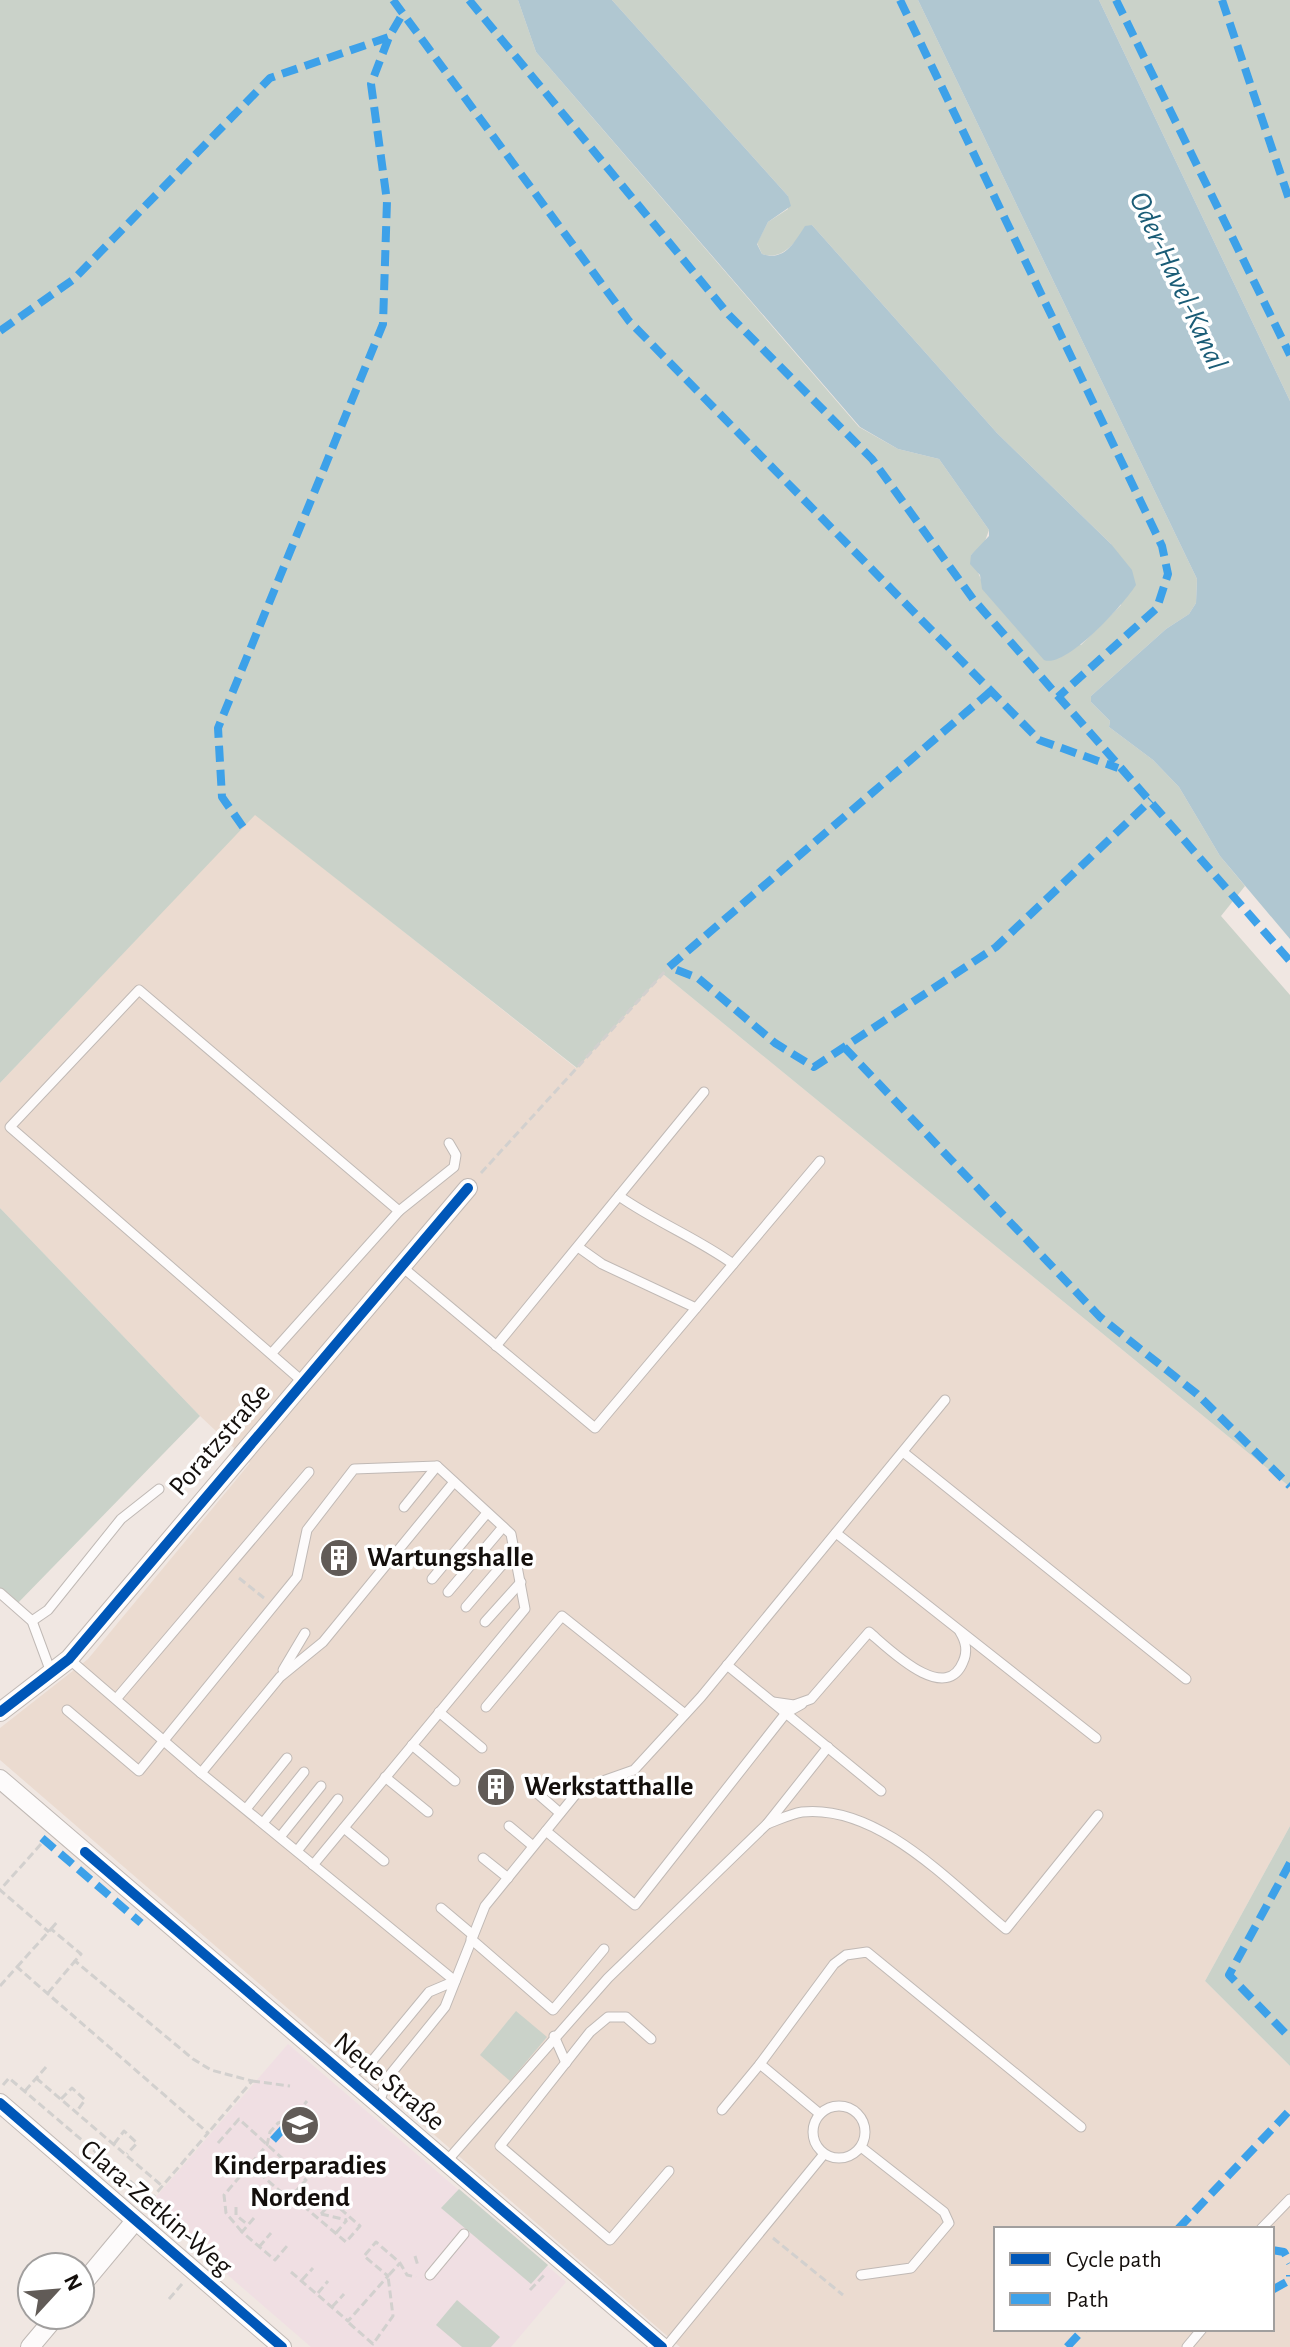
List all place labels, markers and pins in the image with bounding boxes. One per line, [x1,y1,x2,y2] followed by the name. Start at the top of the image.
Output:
[318,1537,360,1579] building icon: Wartungshalle
[367,1544,534,1572] place label: Wartungshalle
[475,1766,517,1808] building icon: Werkstatthalle
[524,1773,694,1801] place label: Werkstatthalle
[279,2104,321,2146] school or university icon: Kinderparadies Nordend
[214,2152,386,2212] place label: Kinderparadies Nordend

